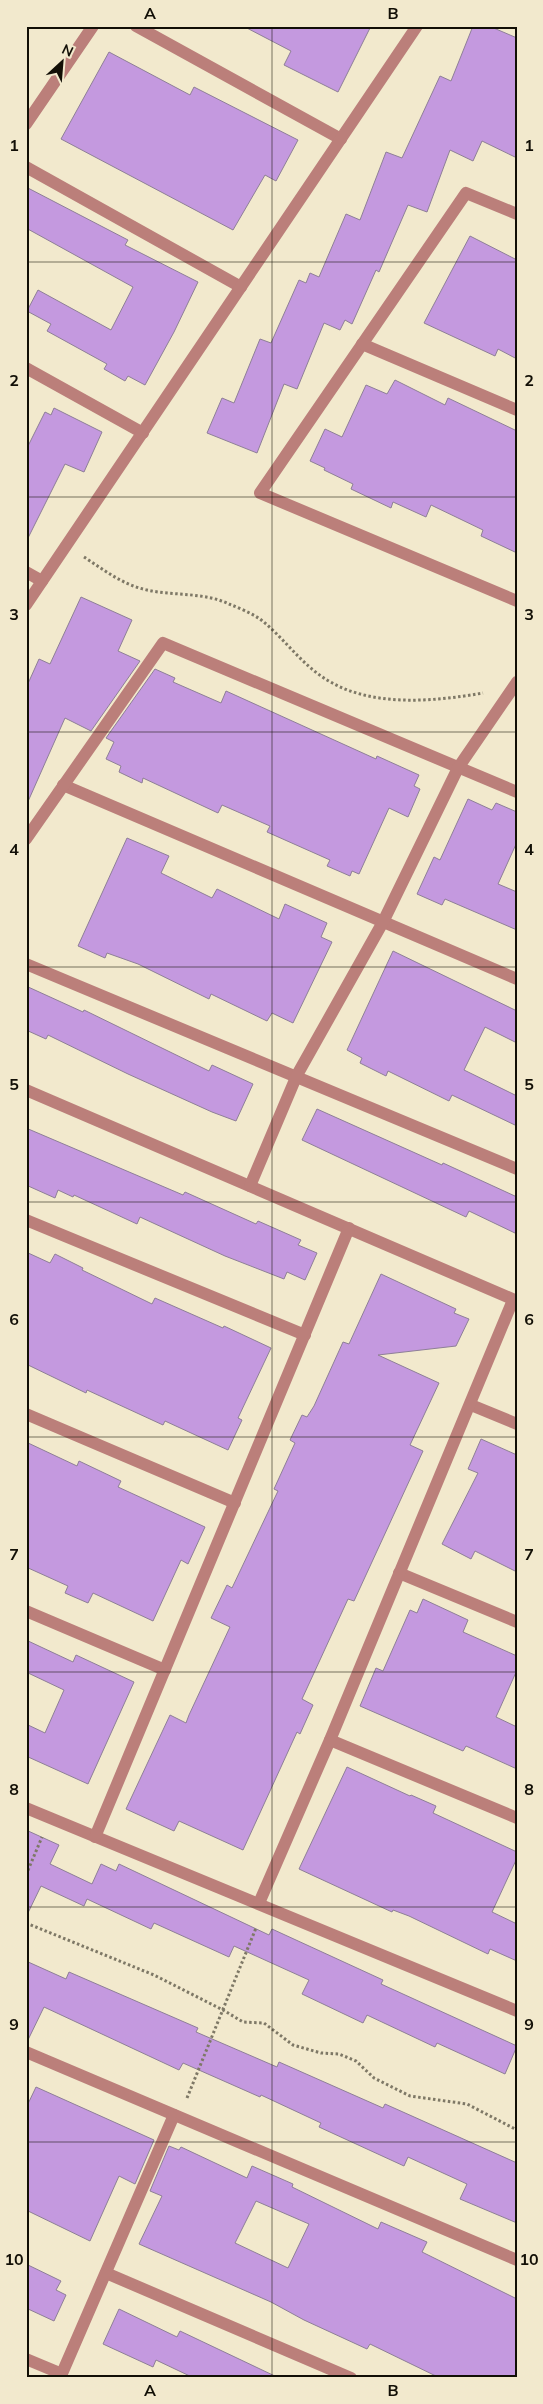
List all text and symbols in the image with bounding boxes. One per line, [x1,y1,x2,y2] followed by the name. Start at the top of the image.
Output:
[144,3,156,23] text: A
[387,3,399,23] text: B
[38,38,88,88] north arrow
[59,40,76,61] text: N
[9,135,19,155] text: 1
[524,135,534,155] text: 1
[9,370,19,390] text: 2
[524,370,534,390] text: 2
[9,604,19,624] text: 3
[524,604,534,624] text: 3
[9,839,19,859] text: 4
[524,839,534,859] text: 4
[9,1074,19,1094] text: 5
[524,1074,534,1094] text: 5
[9,1309,19,1329] text: 6
[524,1309,534,1329] text: 6
[9,1544,19,1564] text: 7
[524,1544,534,1564] text: 7
[9,1779,19,1799] text: 8
[524,1779,534,1799] text: 8
[9,2014,19,2034] text: 9
[524,2014,534,2034] text: 9
[4,2249,24,2269] text: 10
[519,2249,539,2269] text: 10
[144,2380,156,2400] text: A
[387,2380,399,2400] text: B

